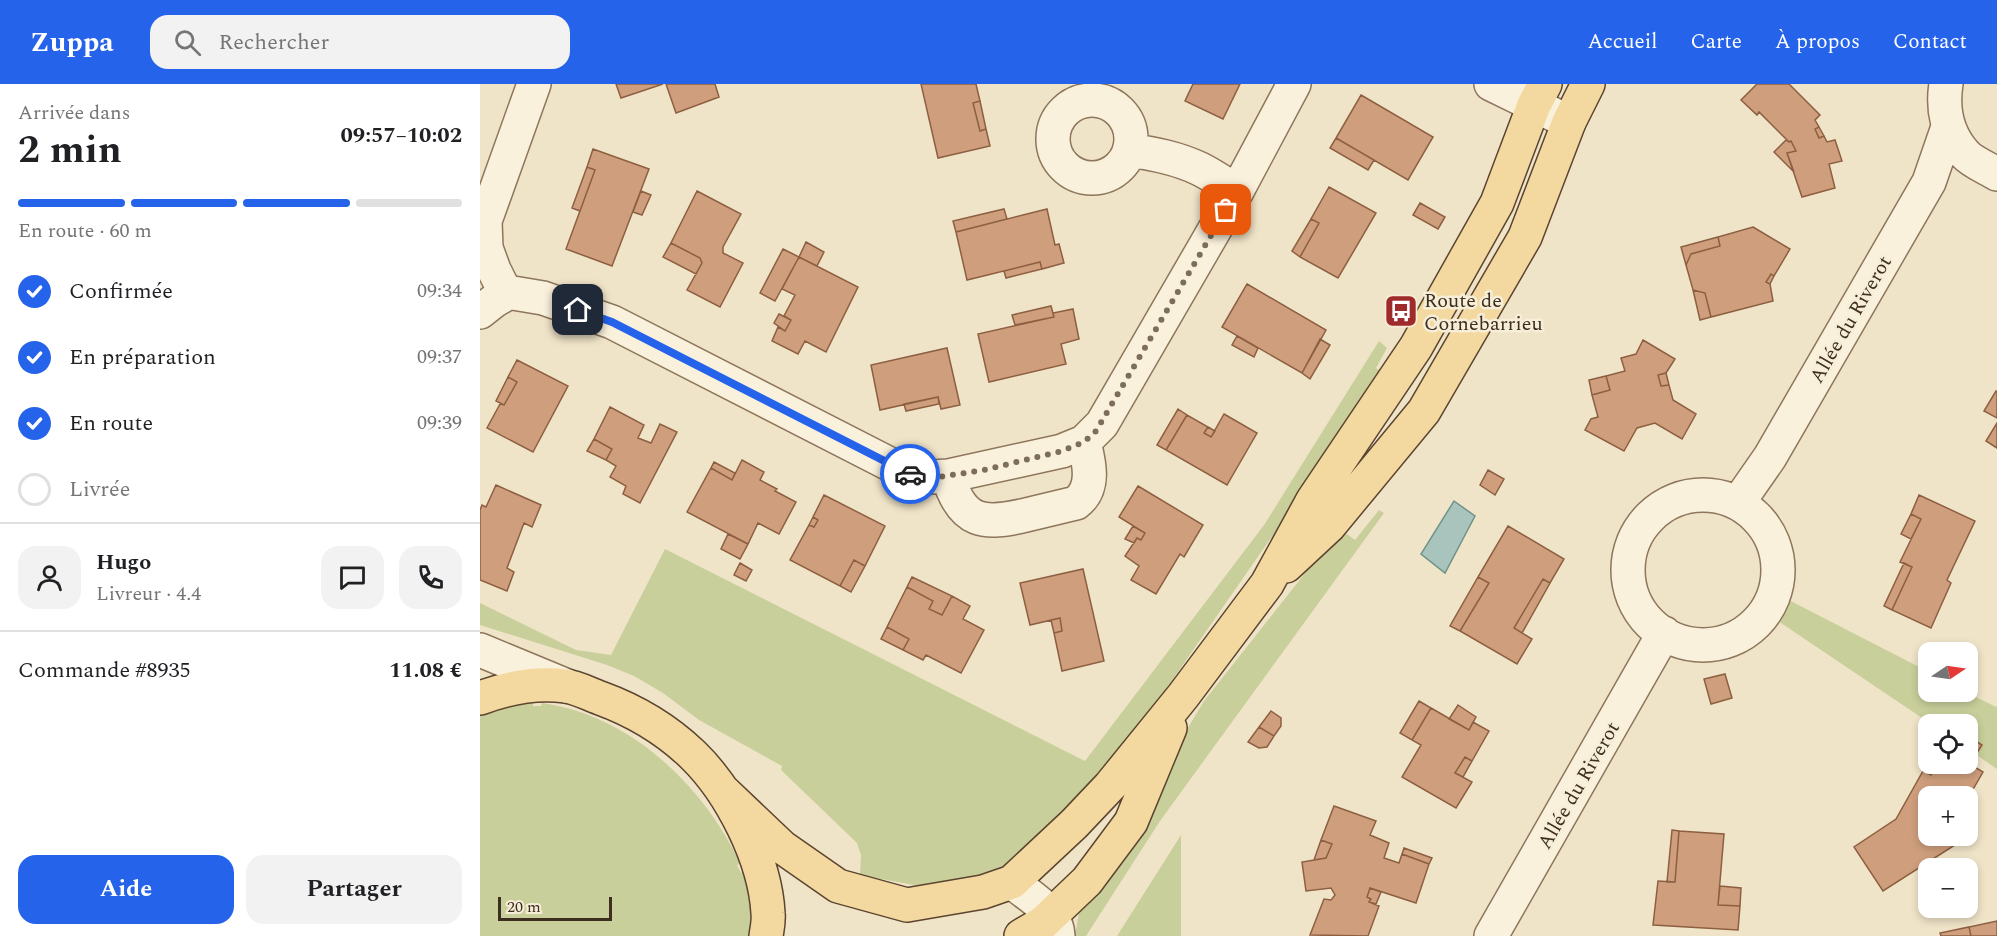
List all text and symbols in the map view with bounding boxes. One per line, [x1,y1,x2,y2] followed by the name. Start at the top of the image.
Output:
[150,15,570,69] search box
[30,21,114,64] text: Zuppa
[171,26,204,59] icon: search
[219,26,329,59] text: Rechercher
[1587,26,1658,58] text: Accueil
[1691,26,1742,58] text: Carte
[1775,26,1860,58] text: À propos
[1893,26,1967,58] text: Contact
[18,98,130,128] text: Arrivée dans
[340,119,462,152] text: 09:57–10:02
[18,121,122,180] text: 2 min
[1200,184,1251,235] pin
[1209,193,1242,226] icon: bag
[18,216,152,246] text: En route · 60 m
[1802,250,1900,389] street label: Allée du Riverot
[18,275,51,308] icon: check
[69,275,173,308] text: Confirmée
[417,276,462,306] text: 09:34
[552,284,603,335] pin
[1424,286,1543,339] place label: Route de Cornebarrieu
[561,293,594,326] icon: home
[1383,293,1419,329] bus stop icon: Route de Cornebarrieu
[18,341,51,374] icon: check
[69,341,216,374] text: En préparation
[417,342,462,372] text: 09:37
[18,407,51,440] icon: check
[69,407,153,440] text: En route
[417,408,462,438] text: 09:39
[880,444,940,504] courier
[894,458,927,491] icon: car
[69,473,130,506] text: Livrée
[18,546,81,609] button: person
[96,546,151,579] text: Hugo
[321,546,384,609] button: chat
[399,546,462,609] button: phone
[96,579,201,609] text: Livreur · 4.4
[1918,642,1978,702] north arrow
[1918,642,1978,918] map controls
[18,654,191,687] text: Commande #8935
[389,654,462,687] text: 11.08 €
[1918,714,1978,774] button: locate
[1530,716,1628,855] street label: Allée du Riverot
[1918,786,1978,846] button: +
[18,855,234,924] button: Aide
[246,855,462,924] button: Partager
[1918,858,1978,918] button: −
[498,894,612,922] scale bar
[507,895,541,919] text: 20 m

